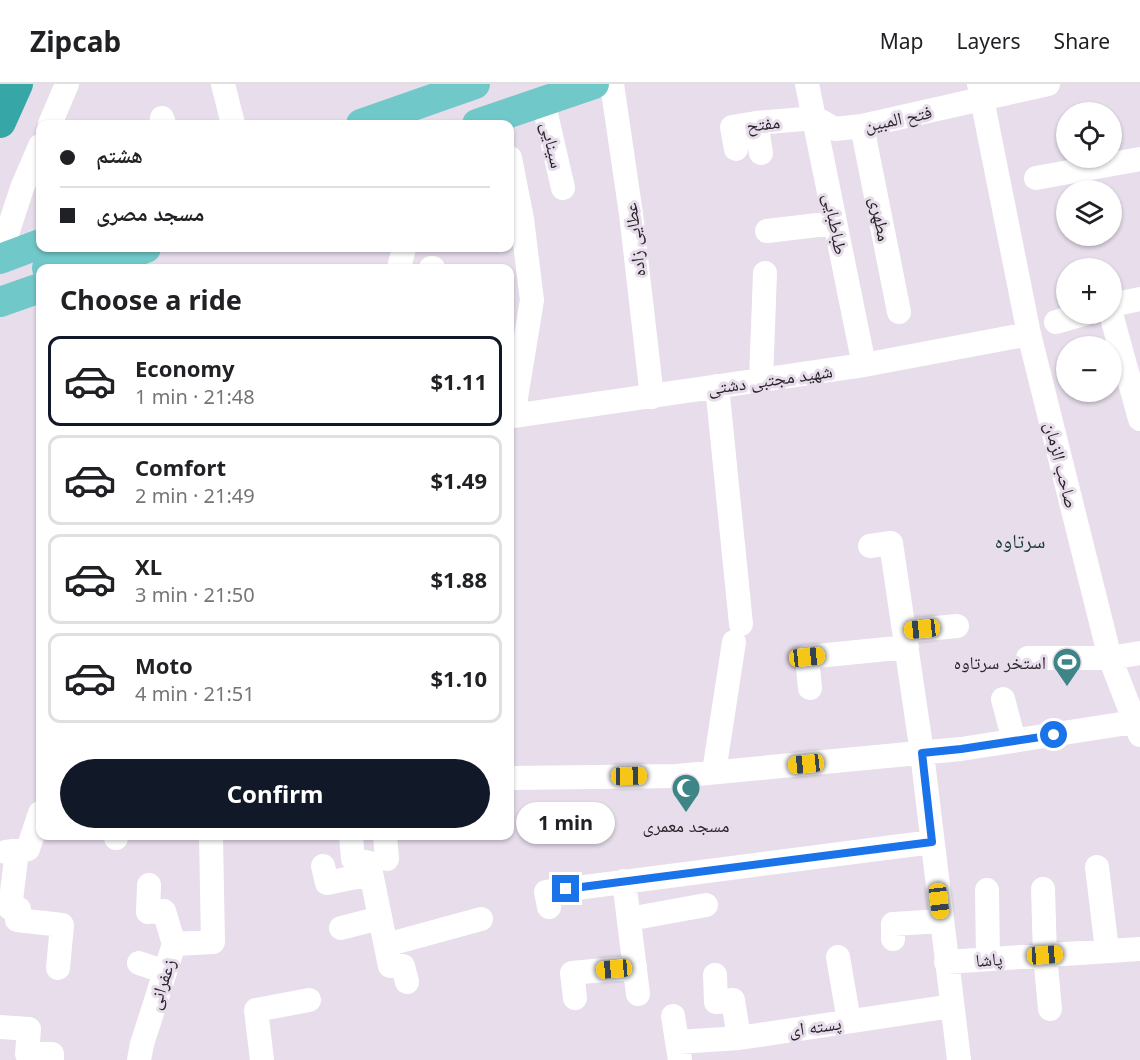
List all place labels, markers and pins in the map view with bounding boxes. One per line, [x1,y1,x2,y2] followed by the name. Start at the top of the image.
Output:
[1051,646,1083,688] sports icon: استخر سرتاوه
[954,650,1046,674] place label: استخر سرتاوه
[670,772,702,814] mosque icon: مسجد معمری
[643,813,729,837] place label: مسجد معمری

